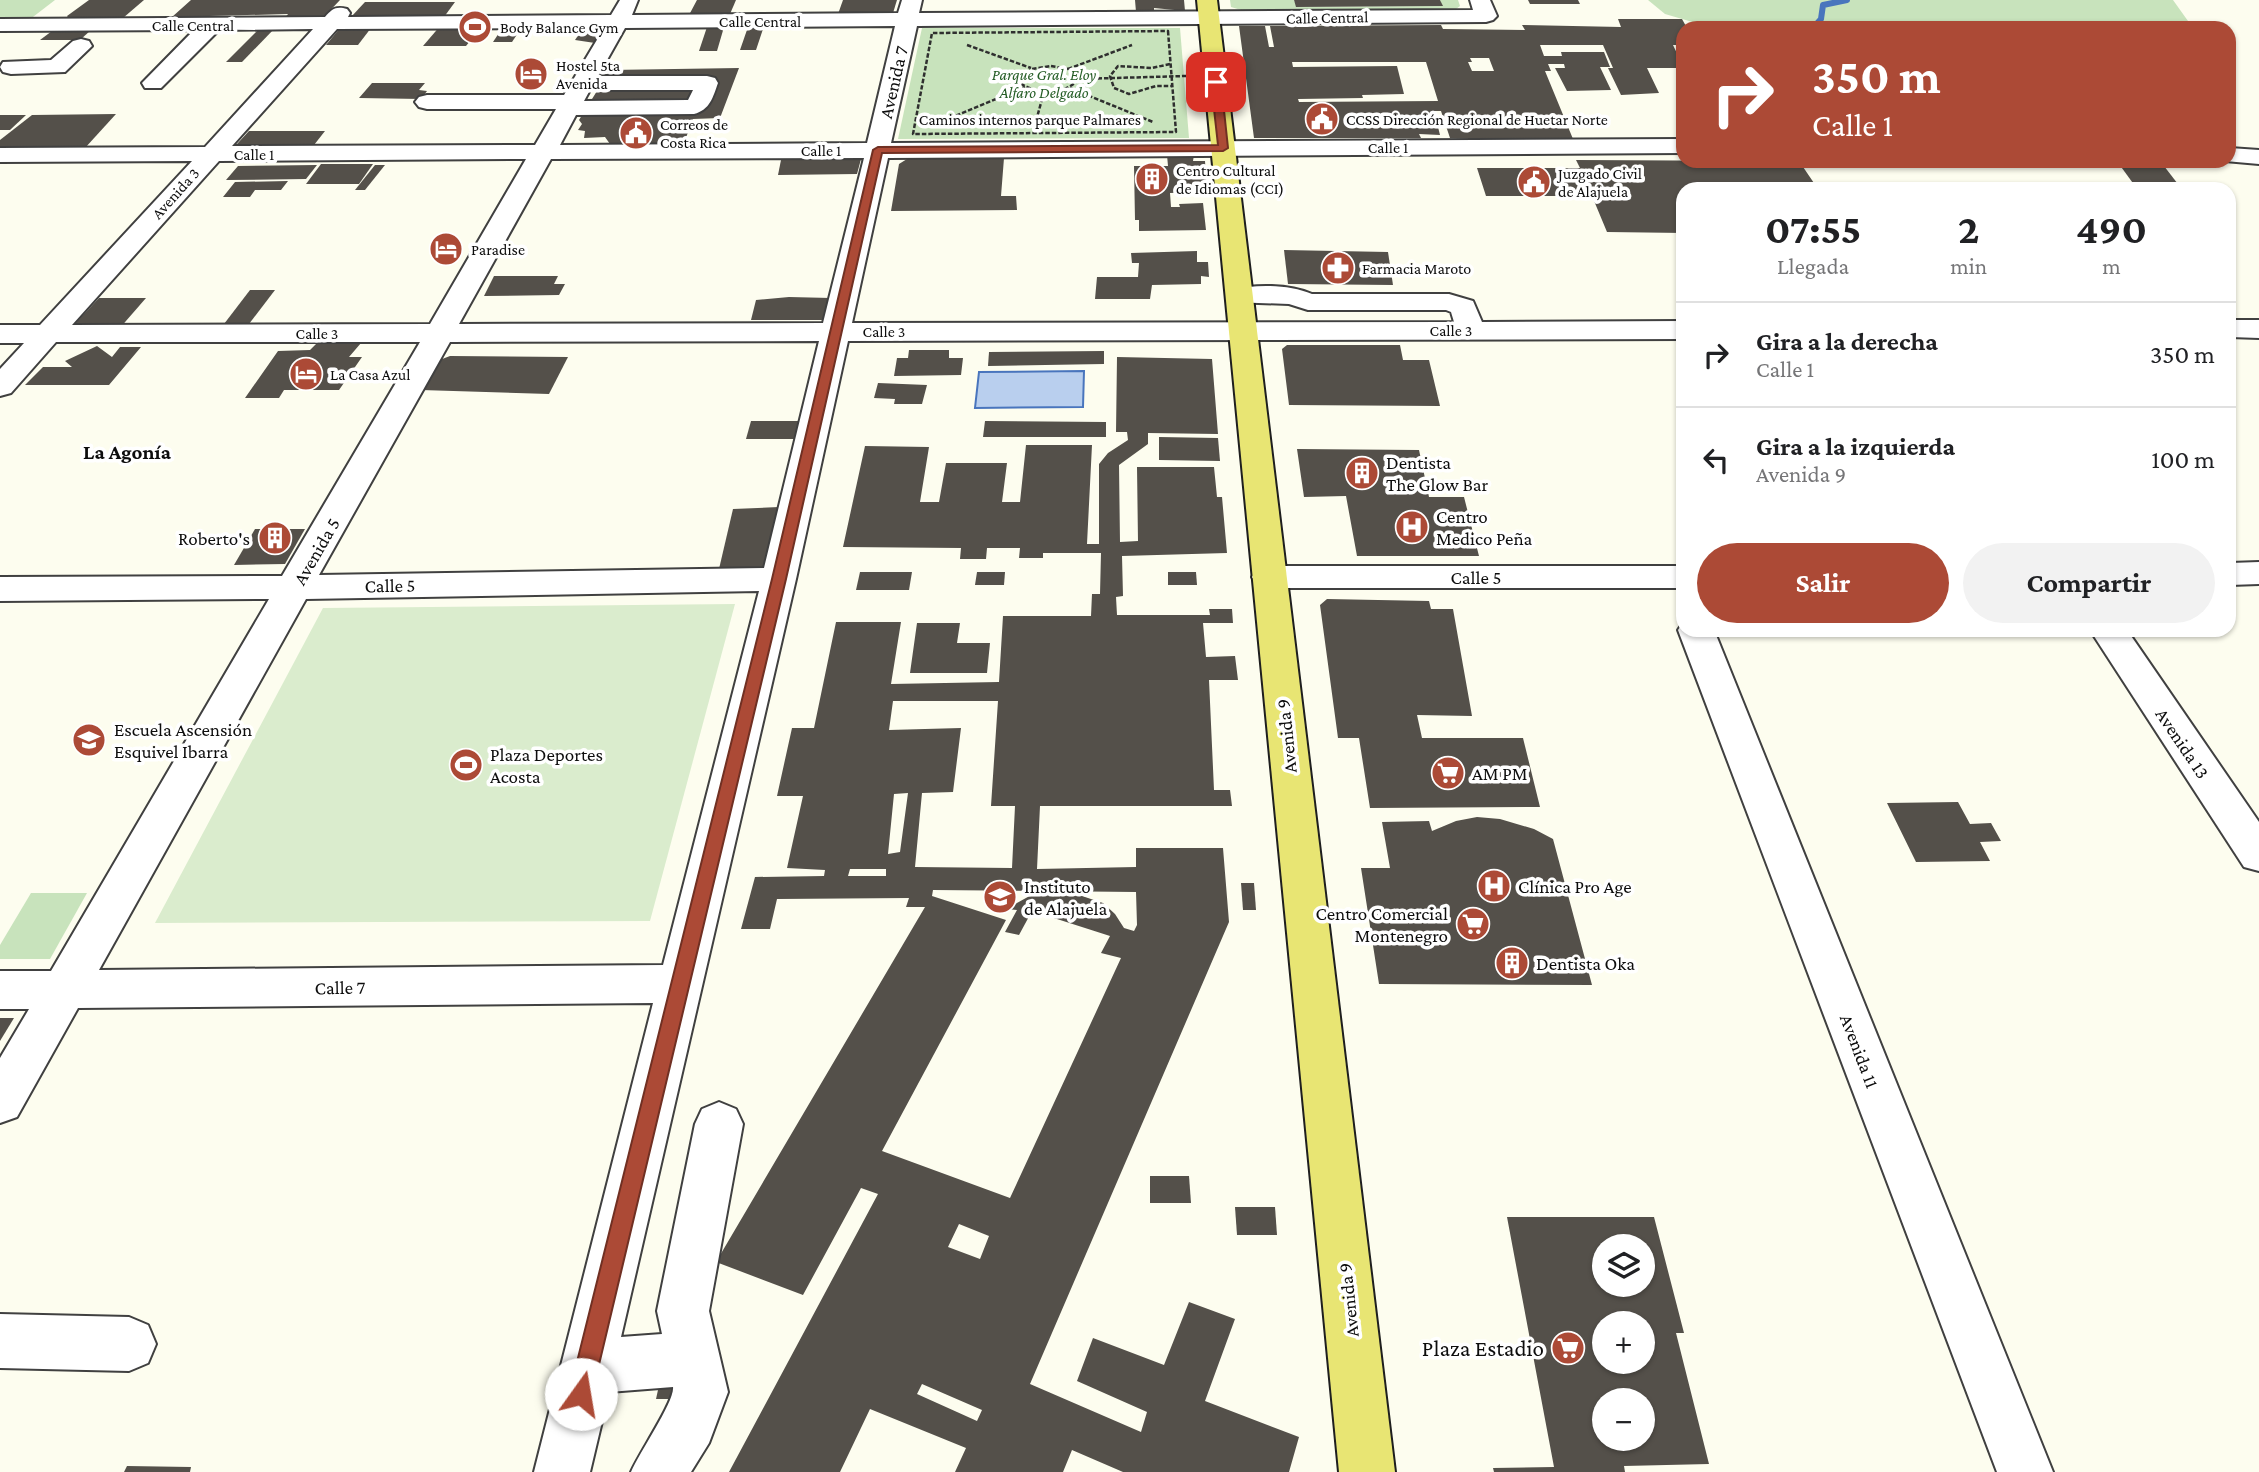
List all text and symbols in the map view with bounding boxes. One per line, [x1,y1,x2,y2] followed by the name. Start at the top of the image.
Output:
[456,8,494,46] sports icon: Body Balance Gym
[1286,8,1368,27] street label: Calle Central
[719,13,801,30] street label: Calle Central
[152,17,234,34] street label: Calle Central
[500,19,619,37] place label: Body Balance Gym
[875,44,912,120] street label: Avenida 7
[1697,49,1788,140] icon: right
[1812,49,1941,104] text: 350 m
[1186,52,1246,112] pin
[512,55,550,93] hotel icon: Hostel 5ta Avenida
[556,57,621,92] place label: Hostel 5ta Avenida
[1197,63,1235,101] icon: arrive
[992,66,1096,102] park label: Parque Gral. Eloy Alfaro Delgado
[1303,100,1341,138] public building icon: CCSS Dirección Regional de Huetar Norte
[1812,107,1893,143] text: Calle 1
[919,111,1141,129] street label: Caminos internos parque Palmares
[1346,111,1608,129] place label: CCSS Dirección Regional de Huetar Norte
[617,114,655,152] public building icon: Correos de Costa Rica
[660,116,728,151] place label: Correos de Costa Rica
[1368,139,1408,156] street label: Calle 1
[801,142,841,159] street label: Calle 1
[234,146,274,163] street label: Calle 1
[1133,160,1171,198] building icon: Centro Cultural de Idiomas (CCI)
[1176,162,1284,198] place label: Centro Cultural de Idiomas (CCI)
[1515,163,1553,201] public building icon: Juzgado Civil de Alajuela
[148,165,203,222] street label: Avenida 3
[1556,165,1642,201] place label: Juzgado Civil de Alajuela
[1765,205,1861,252] text: 07:55
[1958,205,1979,252] text: 2
[2076,205,2147,252] text: 490
[427,230,465,268] hotel icon: Paradise
[471,241,525,258] place label: Paradise
[1319,249,1357,287] pharmacy icon: Farmacia Maroto
[1777,253,1849,279] text: Llegada
[1950,253,1987,279] text: min
[2102,253,2121,279] text: m
[1362,260,1471,277] place label: Farmacia Maroto
[1430,322,1472,339] street label: Calle 3
[863,323,905,340] street label: Calle 3
[296,325,338,342] street label: Calle 3
[1756,327,1938,356] text: Gira a la derecha
[1697,336,1735,374] icon: right
[2150,340,2215,369] text: 350 m
[287,355,325,393] hotel icon: La Casa Azul
[1756,356,1814,382] text: Calle 1
[330,366,410,383] place label: La Casa Azul
[1756,432,1955,461] text: Gira a la izquierda
[83,440,172,464] district label: La Agonía
[1697,441,1735,479] icon: left
[2151,445,2215,474] text: 100 m
[1386,452,1489,495] place label: Dentista The Glow Bar
[1343,454,1381,492] building icon: Dentista The Glow Bar
[1756,461,1846,487] text: Avenida 9
[1436,506,1533,549] place label: Centro Medico Peña
[1393,508,1431,546] hospital icon: Centro Medico Peña
[289,514,344,588] street label: Avenida 5
[256,519,294,557] building icon: Roberto's
[178,528,250,549] place label: Roberto's
[1697,543,1949,623] button: Salir
[1963,543,2215,623] button: Compartir
[1451,567,1501,588] street label: Calle 5
[364,575,416,596] street label: Calle 5
[1272,698,1301,774] street label: Avenida 9
[2151,704,2214,782] street label: Avenida 13
[114,719,252,762] place label: Escuela Ascensión Esquivel Ibarra
[70,721,108,759] school or university icon: Escuela Ascensión Esquivel Ibarra
[490,744,603,787] place label: Plaza Deportes Acosta
[447,746,485,784] sports icon: Plaza Deportes Acosta
[1429,754,1467,792] supermarket icon: AM PM
[1472,763,1527,784] place label: AM PM
[1475,867,1513,905] hospital icon: Clínica Pro Age
[1024,876,1108,920] place label: Instituto de Alajuela
[1518,876,1632,897] place label: Clínica Pro Age
[981,878,1019,916] school or university icon: Instituto de Alajuela
[1316,903,1448,946] place label: Centro Comercial Montenegro
[1454,905,1492,943] supermarket icon: Centro Comercial Montenegro
[1493,944,1531,982] building icon: Dentista Oka
[1536,953,1635,974] place label: Dentista Oka
[315,977,366,998] street label: Calle 7
[1836,1011,1883,1091] street label: Avenida 11
[1592,1234,1655,1451] map controls
[1592,1234,1655,1297] button: layers
[1334,1262,1363,1338] street label: Avenida 9
[1592,1311,1655,1374] button: +
[1549,1329,1587,1367] supermarket icon: Plaza Estadio
[1422,1335,1544,1361] place label: Plaza Estadio
[544,1357,618,1431] position arrow
[1592,1388,1655,1451] button: −

